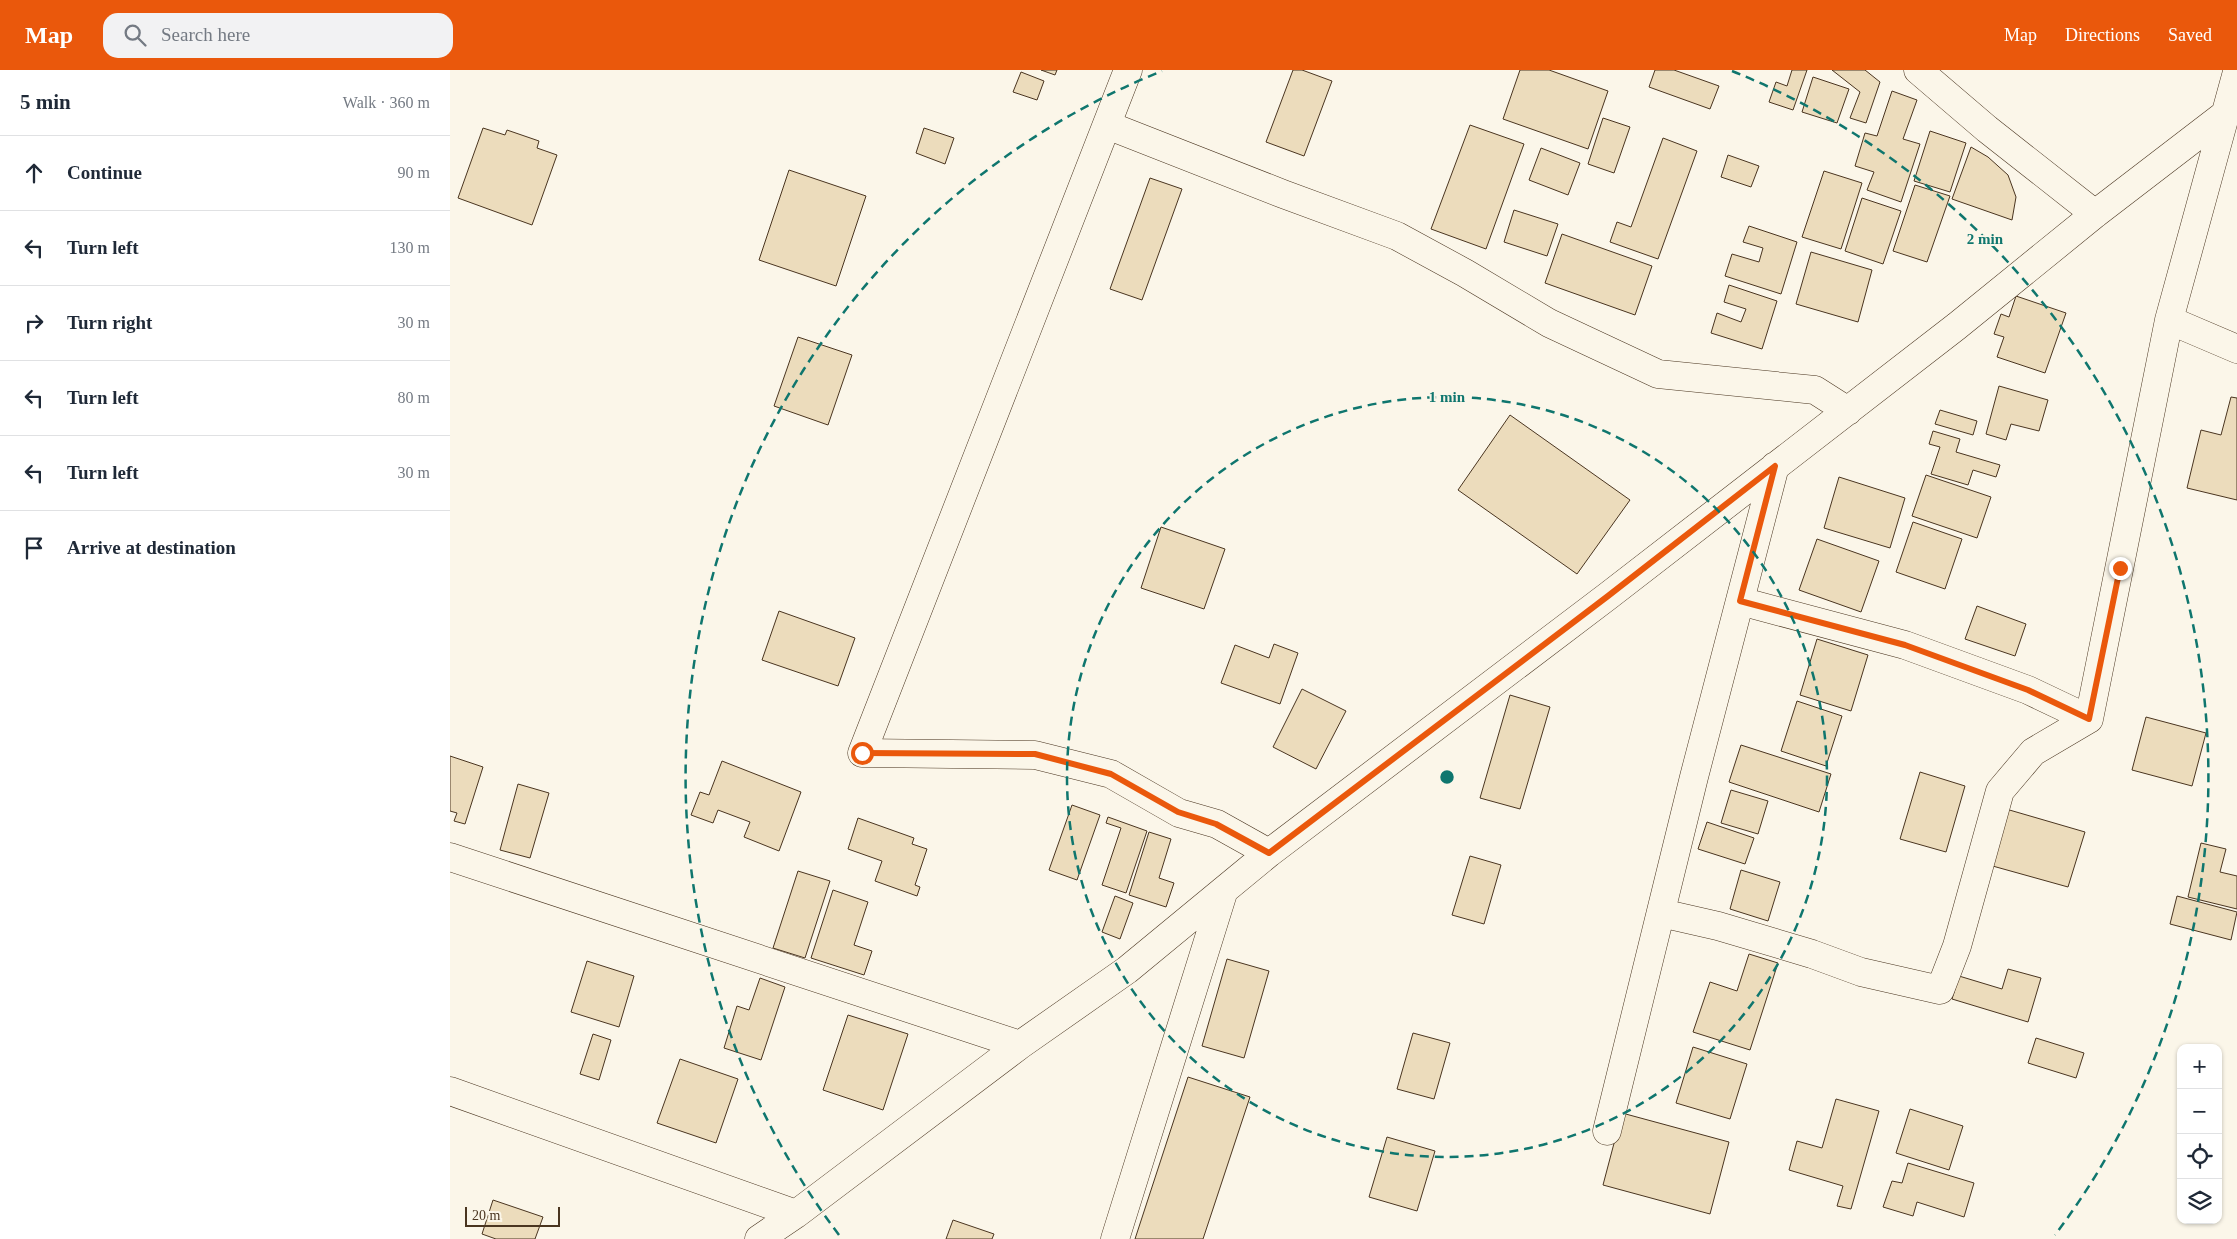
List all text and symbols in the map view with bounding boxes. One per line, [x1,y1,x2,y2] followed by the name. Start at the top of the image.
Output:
[103,13,453,58] search box
[121,21,149,49] icon: search
[25,22,73,48] text: Map
[161,24,250,45] text: Search here
[2004,25,2037,45] text: Map
[2065,25,2140,45] text: Directions
[2168,25,2212,45] text: Saved
[20,90,71,114] text: 5 min
[343,94,430,111] text: Walk · 360 m
[20,159,48,187] icon: ahead
[67,162,142,183] text: Continue
[398,164,430,181] text: 90 m
[1967,231,2004,247] text: 2 min
[20,234,48,262] icon: left
[67,237,139,258] text: Turn left
[390,239,430,256] text: 130 m
[20,309,48,337] icon: right
[67,312,152,333] text: Turn right
[398,314,430,331] text: 30 m
[20,384,48,412] icon: left
[67,387,139,408] text: Turn left
[398,389,430,406] text: 80 m
[1429,389,1466,405] text: 1 min
[20,459,48,487] icon: left
[67,462,139,483] text: Turn left
[398,464,430,481] text: 30 m
[20,534,48,562] icon: arrive
[67,537,236,558] text: Arrive at destination
[2109,557,2132,580] route end
[851,742,874,765] route start
[1438,768,1456,786] centre of rings
[2177,1044,2222,1224] map controls
[2177,1044,2222,1089] button: +
[2177,1089,2222,1134] button: −
[2177,1134,2222,1179] button: locate
[2177,1179,2222,1224] button: layers
[465,1204,560,1227] scale bar
[472,1208,500,1223] text: 20 m

